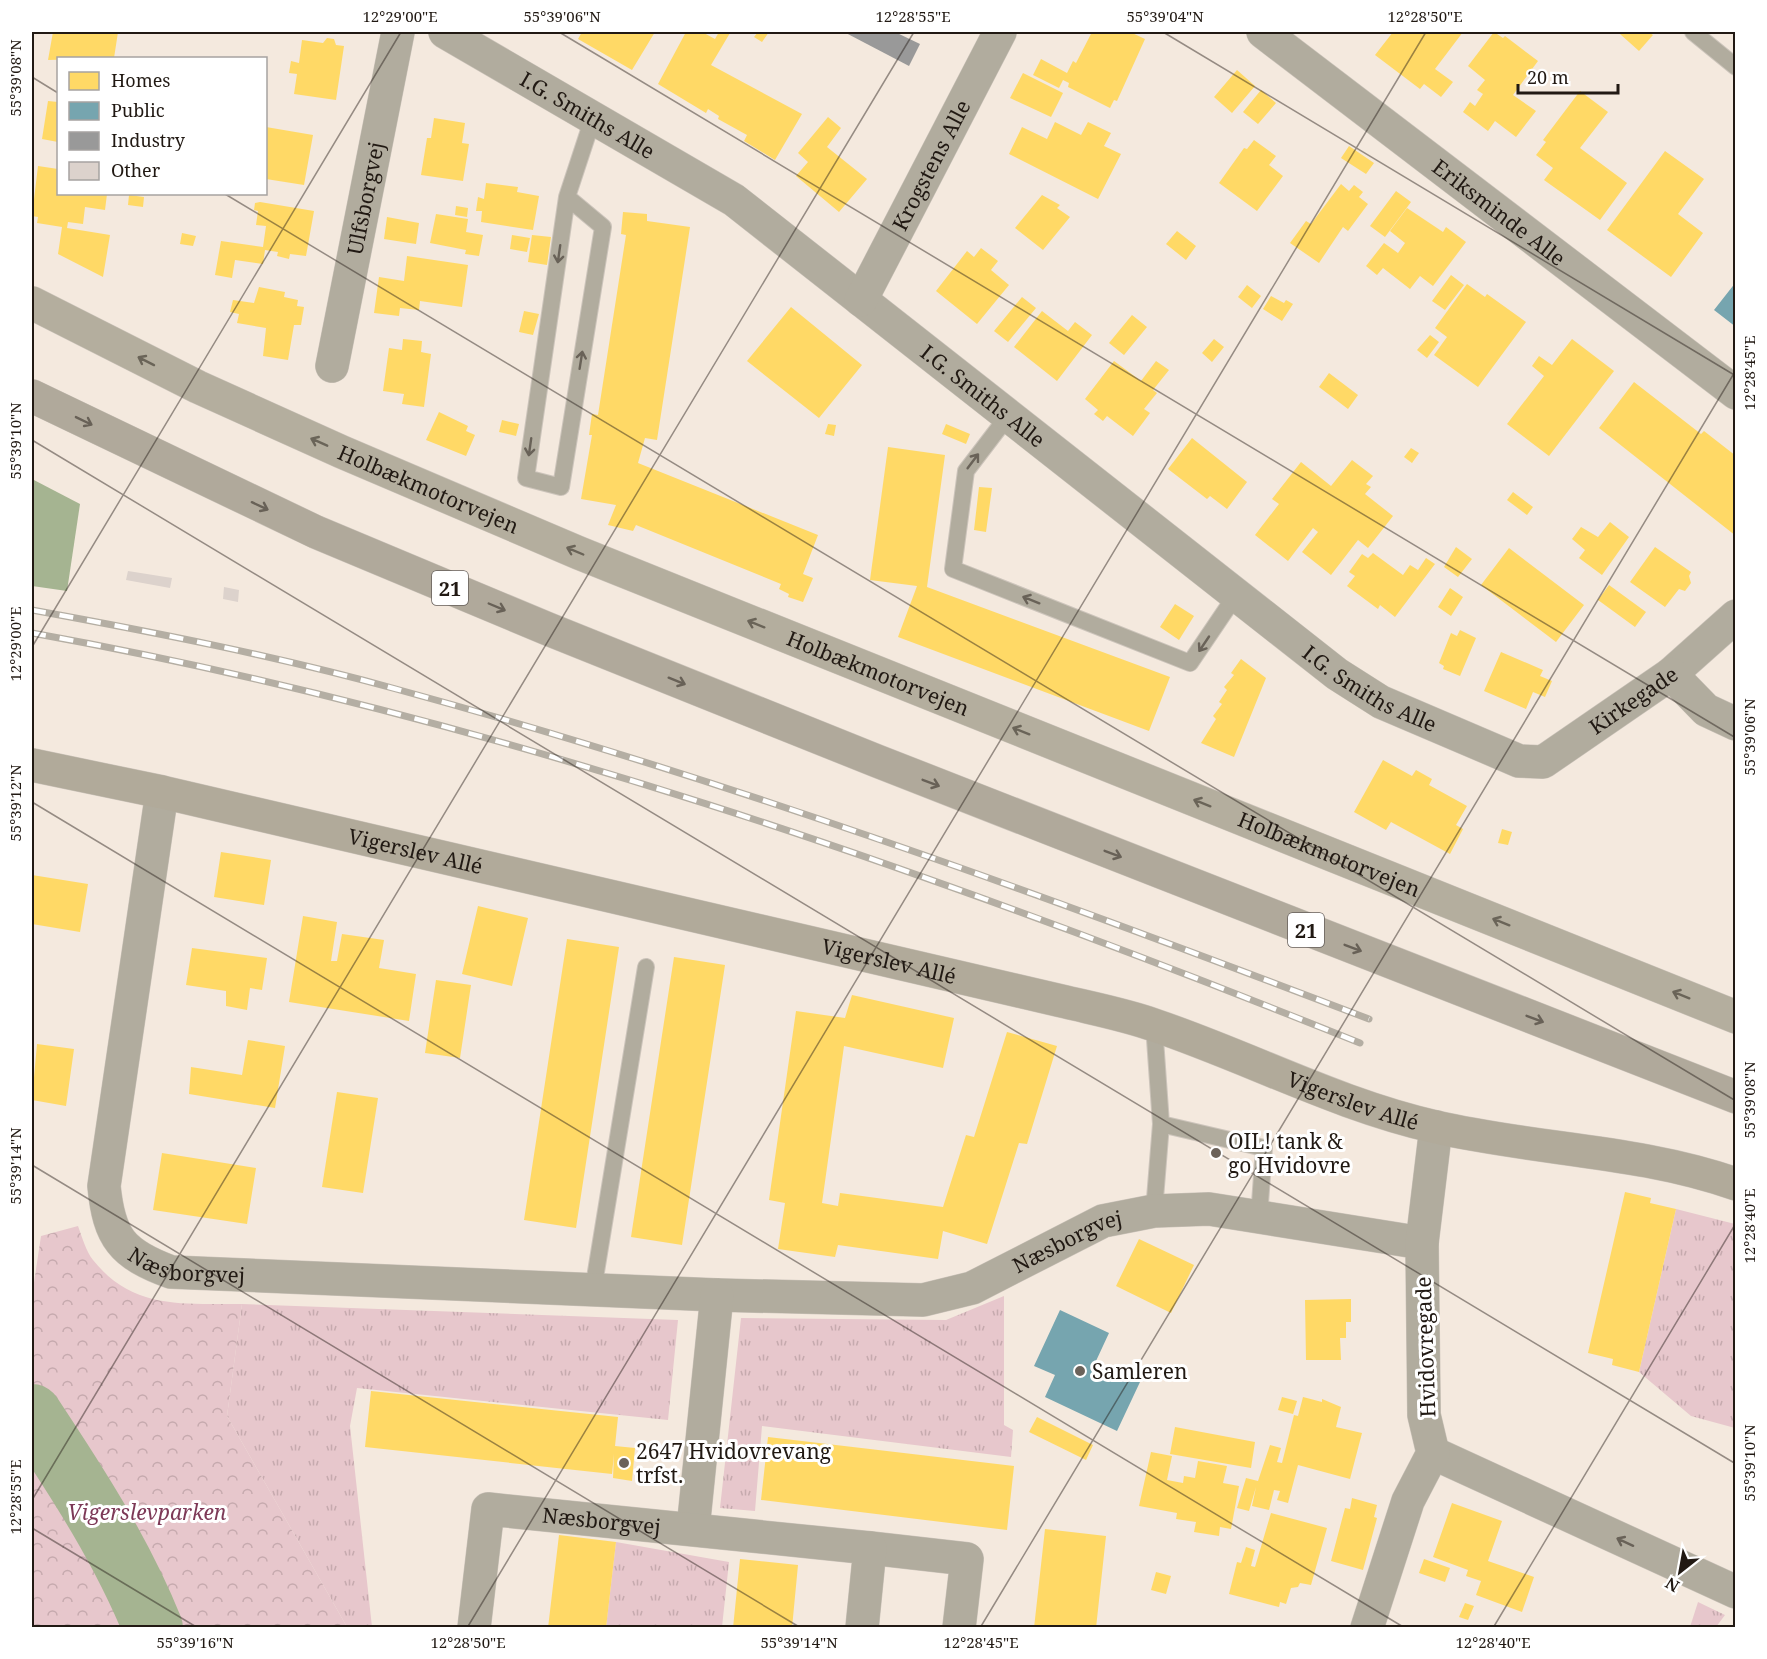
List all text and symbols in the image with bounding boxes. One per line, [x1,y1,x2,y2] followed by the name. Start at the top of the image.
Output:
[362,6,438,26] text: 12°29'00"E
[523,6,601,26] text: 55°39'06"N
[875,6,951,26] text: 12°28'55"E
[1126,6,1204,26] text: 55°39'04"N
[1387,6,1463,26] text: 12°28'50"E
[5,39,25,117] text: 55°39'08"N
[57,57,267,195] legend
[1518,57,1618,95] scale bar
[515,65,660,165] street label: I.G. Smiths Alle
[1527,65,1569,89] text: 20 m
[111,68,170,92] text: Homes
[885,95,977,235] street label: Krogstens Alle
[111,98,165,122] text: Public
[111,128,186,152] text: Industry
[340,139,390,257] street label: Ulfsborgvej
[1427,152,1571,272] street label: Eriksminde Alle
[111,158,161,182] text: Other
[553,244,564,264] one-way arrow
[1739,335,1759,411] text: 12°28'45"E
[915,338,1051,453] street label: I.G. Smiths Alle
[576,351,587,371] one-way arrow
[138,355,155,367] one-way arrow
[5,402,25,480] text: 55°39'10"N
[75,416,93,428] one-way arrow
[310,435,328,447] one-way arrow
[525,437,536,457] one-way arrow
[334,438,523,540] street label: Holbækmotorvejen
[967,454,980,470] one-way arrow
[250,500,268,512] one-way arrow
[567,545,585,556] one-way arrow
[432,571,468,605] road number: 21
[1022,594,1040,605] one-way arrow
[488,603,506,614] one-way arrow
[5,606,25,682] text: 12°29'00"E
[747,618,766,629] one-way arrow
[783,624,973,722] street label: Holbækmotorvejen
[1197,635,1210,652] one-way arrow
[1297,638,1441,738] street label: I.G. Smiths Alle
[1583,660,1683,740] street label: Kirkegade
[668,676,686,687] one-way arrow
[1739,698,1759,776] text: 55°39'06"N
[1012,725,1031,736] one-way arrow
[5,764,25,842] text: 55°39'12"N
[922,778,940,789] one-way arrow
[1194,797,1212,808] one-way arrow
[1234,805,1425,903] street label: Holbækmotorvejen
[345,822,486,880] street label: Vigerslev Allé
[1103,849,1122,860] one-way arrow
[1288,913,1324,947] road number: 21
[1492,916,1510,927] one-way arrow
[819,932,959,990] street label: Vigerslev Allé
[1343,943,1362,954] one-way arrow
[1673,989,1691,1000] one-way arrow
[1525,1014,1544,1025] one-way arrow
[1739,1061,1759,1139] text: 55°39'08"N
[1283,1065,1422,1136] street label: Vigerslev Allé
[5,1127,25,1205] text: 55°39'14"N
[1228,1127,1351,1179] place label: OIL! tank & go Hvidovre
[1209,1146,1223,1160] marker: OIL! tank & go Hvidovre
[1739,1188,1759,1264] text: 12°28'40"E
[1007,1204,1124,1279] street label: Næsborgvej
[123,1240,246,1289] street label: Næsborgvej
[1409,1276,1441,1418] street label: Hvidovregade
[1092,1357,1188,1385] place label: Samleren
[1073,1364,1087,1378] marker: Samleren
[1739,1424,1759,1502] text: 55°39'10"N
[636,1437,832,1489] place label: 2647 Hvidovrevang trfst.
[617,1456,631,1470] marker: 2647 Hvidovrevang trfst.
[5,1459,25,1535] text: 12°28'55"E
[68,1498,227,1526] park label: Vigerslevparken
[541,1501,662,1541] street label: Næsborgvej
[1617,1535,1635,1547] one-way arrow
[1650,1542,1710,1602] north arrow
[1661,1572,1683,1598] text: N
[156,1632,234,1652] text: 55°39'16"N
[430,1632,506,1652] text: 12°28'50"E
[760,1632,838,1652] text: 55°39'14"N
[943,1632,1019,1652] text: 12°28'45"E
[1455,1632,1531,1652] text: 12°28'40"E

